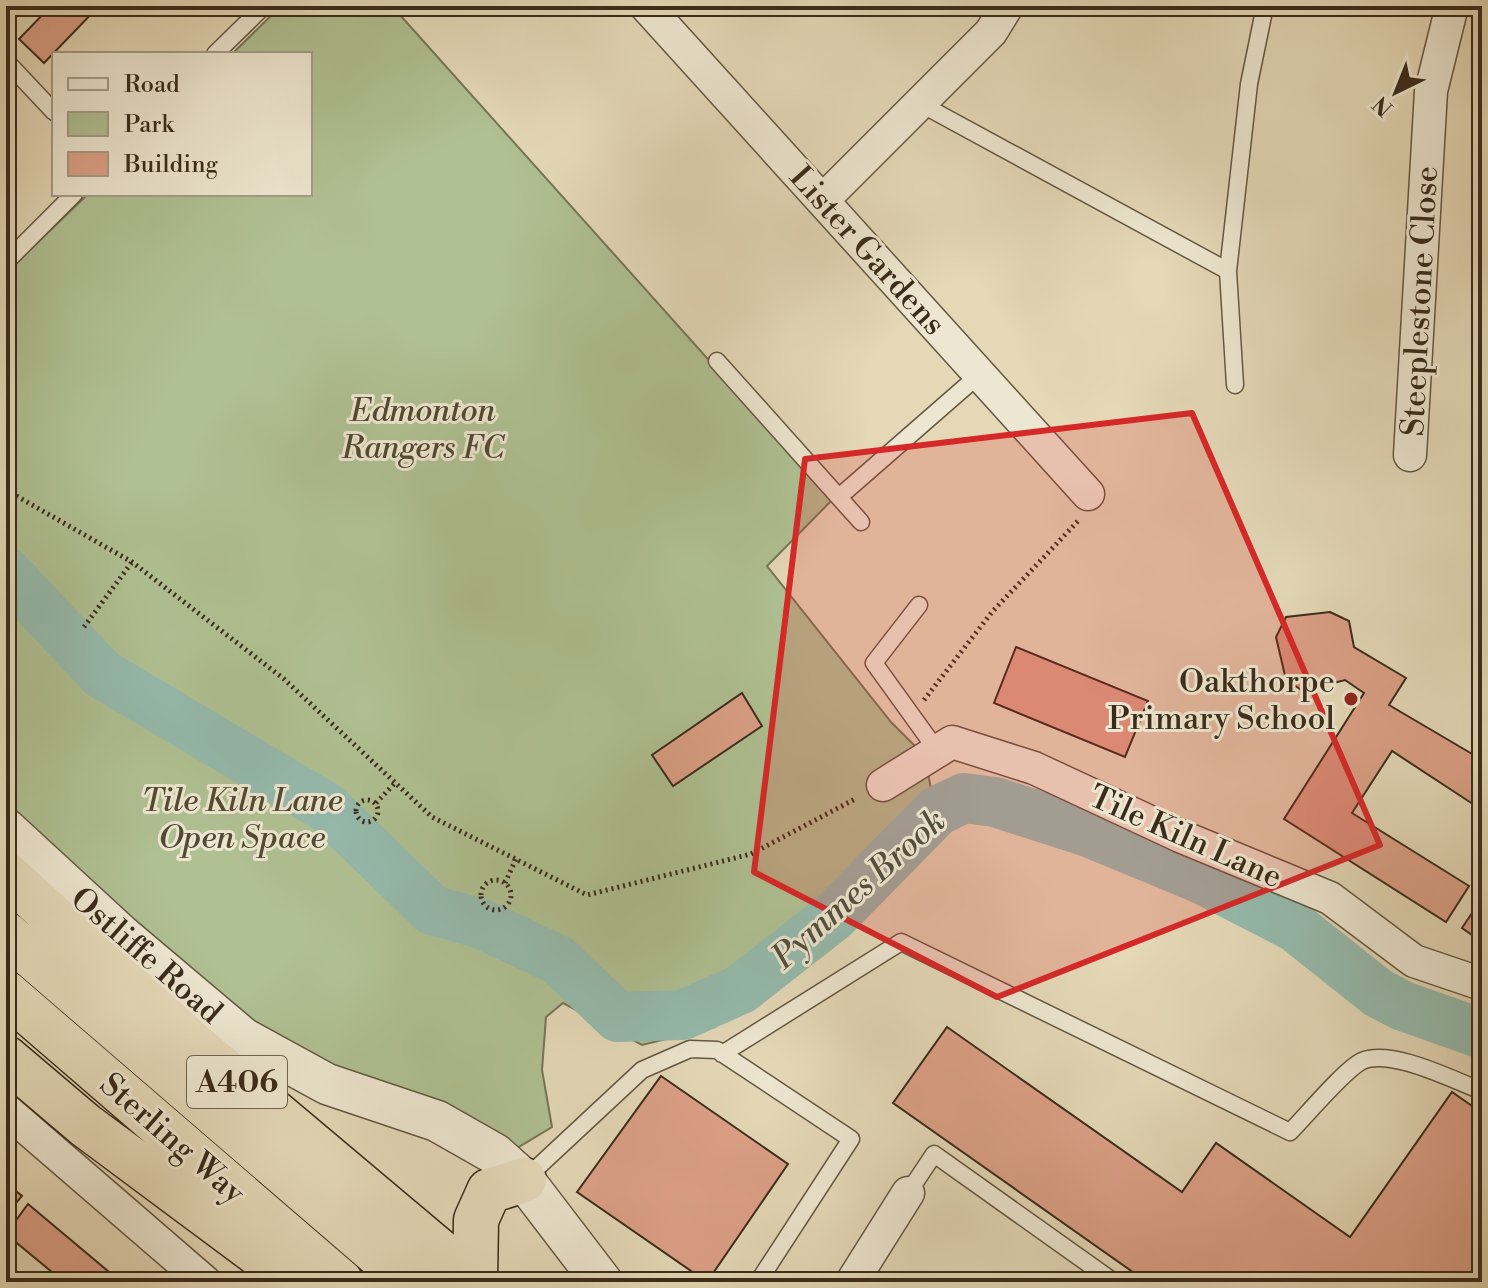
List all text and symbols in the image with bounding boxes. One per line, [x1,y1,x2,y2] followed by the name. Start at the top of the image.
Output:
[52,52,312,196] legend
[1356,52,1436,132] north arrow
[124,70,180,100] text: Road
[1367,89,1399,121] text: N
[124,110,175,140] text: Park
[123,150,218,180] text: Building
[781,158,954,344] street label: Lister Gardens
[1393,165,1447,437] street label: Steeplestone Close
[340,391,506,468] park label: Edmonton Rangers FC
[1108,662,1336,739] place label: Oakthorpe Primary School
[1342,690,1360,708] marker: Oakthorpe Primary School
[1083,777,1288,897] street label: Tile Kiln Lane
[141,781,343,858] park label: Tile Kiln Lane Open Space
[763,800,955,979] water label: Pymmes Brook
[62,879,230,1033] street label: Ostliffe Road
[187,1056,287,1108] road number: A406
[91,1065,254,1213] street label: Sterling Way

